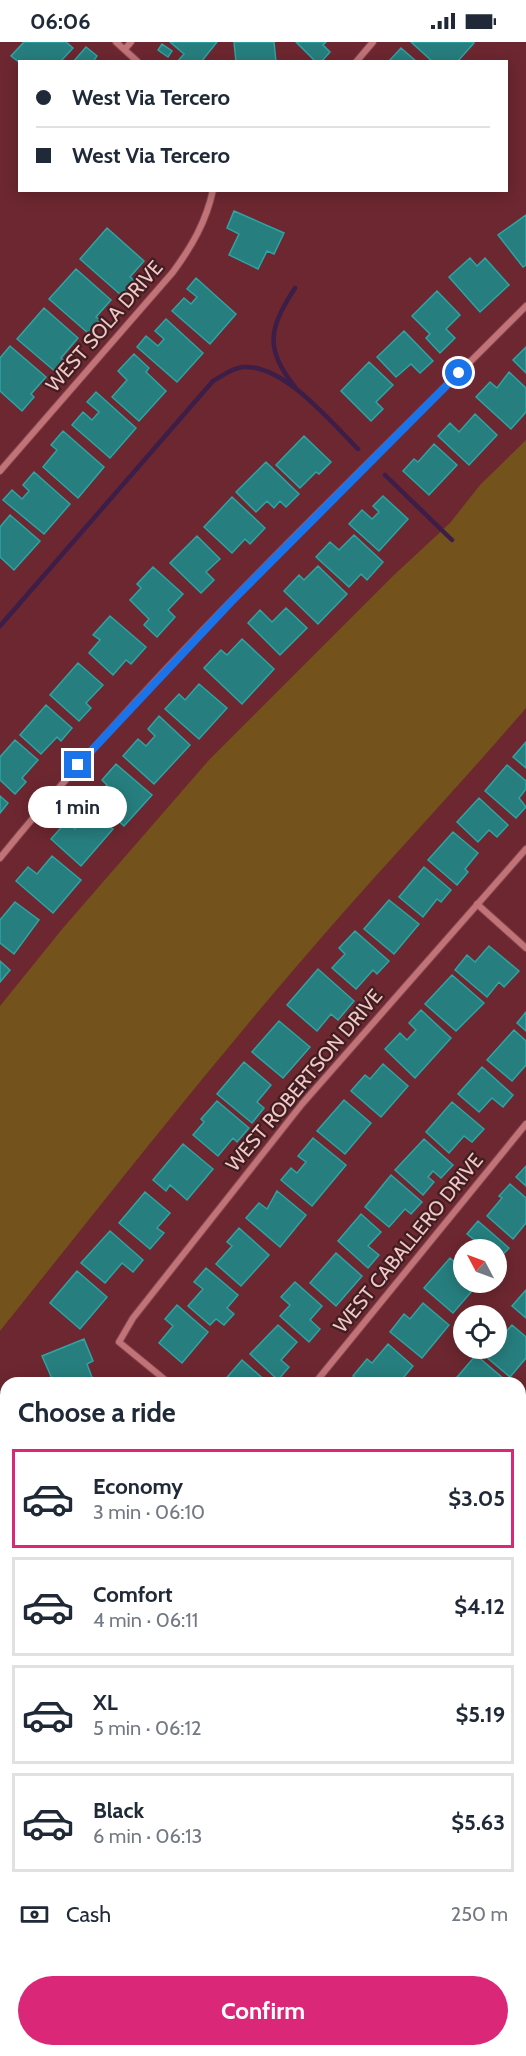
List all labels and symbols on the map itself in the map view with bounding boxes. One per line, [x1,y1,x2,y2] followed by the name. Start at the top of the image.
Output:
[41,256,167,396] street label: WEST SOLA DRIVE
[445,359,472,386] route start
[64,751,91,778] route end
[28,786,128,828] callout: 1 min
[221,984,387,1176] street label: WEST ROBERTSON DRIVE
[328,1148,488,1338] street label: WEST CABALLERO DRIVE
[453,1239,507,1293] north arrow

